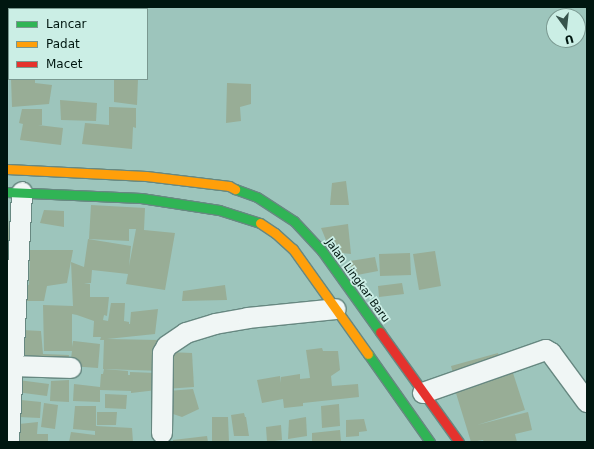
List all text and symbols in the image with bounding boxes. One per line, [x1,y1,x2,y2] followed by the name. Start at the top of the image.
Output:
[8,8,148,80] legend
[546,8,586,48] north arrow
[46,17,87,31] text: Lancar
[563,32,575,47] text: U
[46,37,80,51] text: Padat
[46,57,82,71] text: Macet
[322,237,392,325] street label: Jalan Lingkar Baru

